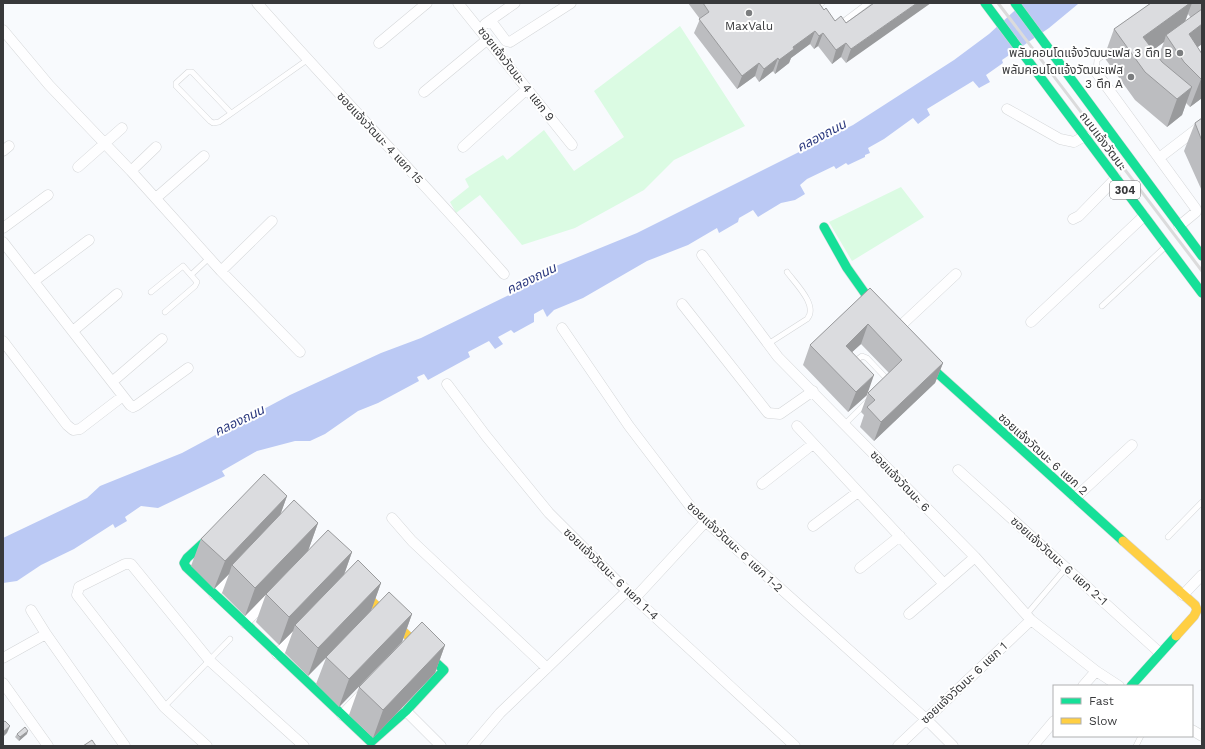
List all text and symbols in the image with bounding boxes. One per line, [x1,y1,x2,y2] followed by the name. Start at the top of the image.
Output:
[744,8,754,18] marker: MaxValu
[725,19,773,33] place label: MaxValu
[475,24,557,124] street label: ซอยแจ้งวัฒนะ 4 แยก 9
[1009,46,1172,60] place label: พลัมคอนโดแจ้งวัฒนะเฟส 3 ตึก B
[1175,48,1185,58] marker: พลัมคอนโดแจ้งวัฒนะเฟส 3 ตึก B
[1002,63,1123,91] place label: พลัมคอนโดแจ้งวัฒนะเฟส 3 ตึก A
[1126,72,1136,82] marker: พลัมคอนโดแจ้งวัฒนะเฟส 3 ตึก A
[334,89,426,187] street label: ซอยแจ้งวัฒนะ 4 แยก 15
[1077,109,1129,173] street label: ถนนแจ้งวัฒนะ
[794,116,849,155] water label: คลองถนน
[1110,181,1140,199] road number: 304
[504,260,560,297] water label: คลองถนน
[212,402,268,439] water label: คลองถนน
[995,410,1091,498] street label: ซอยแจ้งวัฒนะ 6 แยก 2
[867,448,933,514] street label: ซอยแจ้งวัฒนะ 6
[684,499,786,595] street label: ซอยแจ้งวัฒนะ 6 แยก 1-2
[1008,514,1110,608] street label: ซอยแจ้งวัฒนะ 6 แยก 2-1
[561,525,661,623] street label: ซอยแจ้งวัฒนะ 6 แยก 1-4
[918,639,1010,727] street label: ซอยแจ้งวัฒนะ 6 แยก 1
[1053,685,1193,737] legend
[1089,694,1114,708] text: Fast
[1089,714,1117,728] text: Slow

